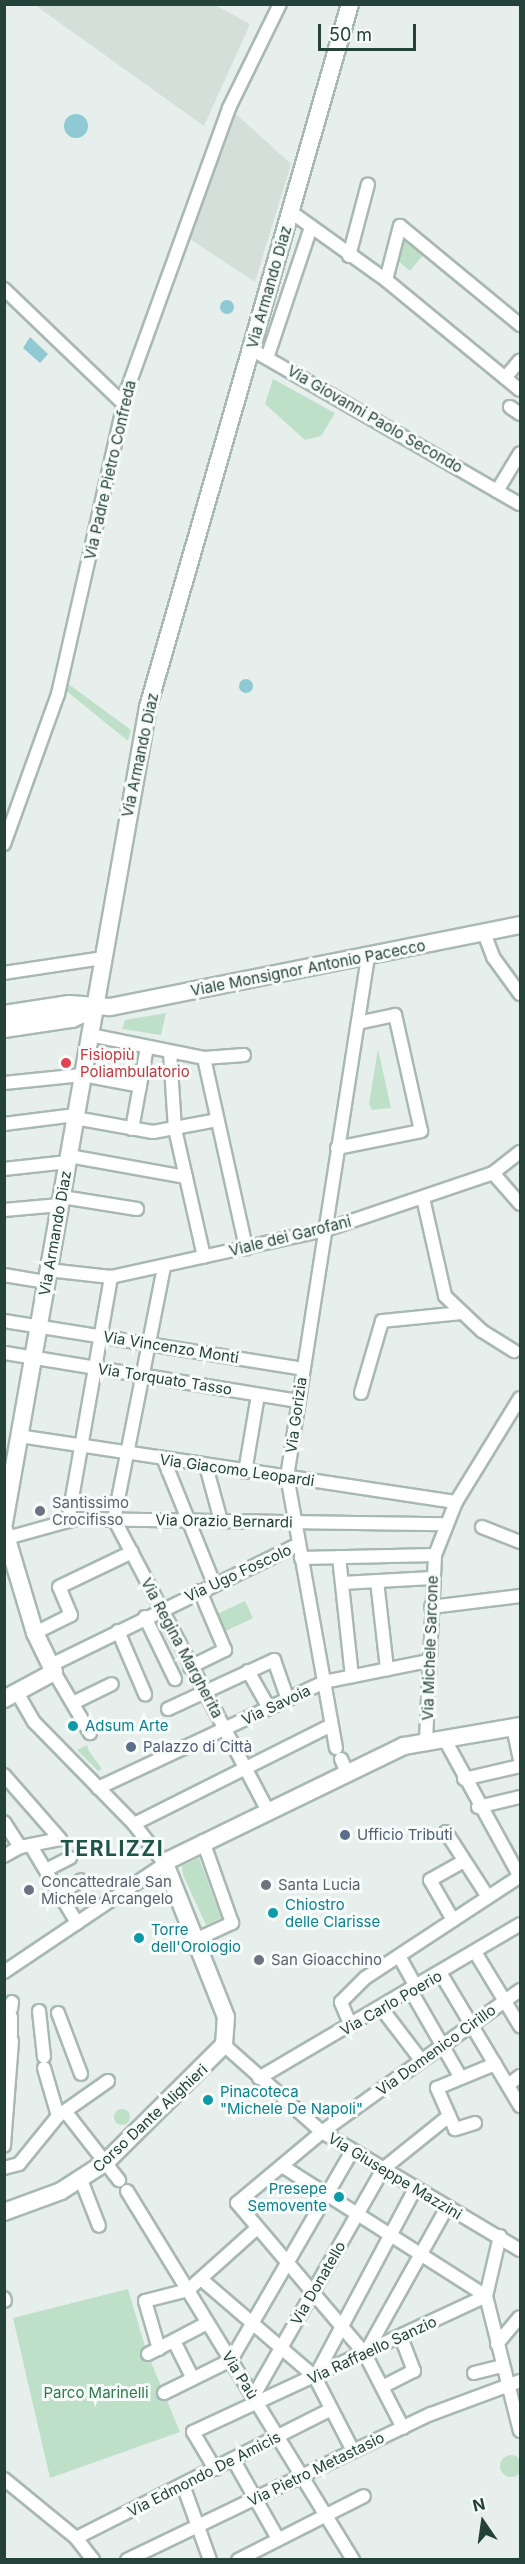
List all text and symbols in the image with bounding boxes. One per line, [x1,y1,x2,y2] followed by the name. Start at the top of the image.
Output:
[321,12,418,50] scale bar
[329,24,372,45] text: 50 m
[243,224,295,350] street label: Via Armando Diaz
[284,361,466,477] street label: Via Giovanni Paolo Secondo
[81,378,139,562] street label: Via Padre Pietro Confreda
[118,691,162,819] street label: Via Armando Diaz
[189,936,427,1000] street label: Viale Monsignor Antonio Pacecco
[80,1045,190,1080] place label: Fisiopiù Poliambulatorio
[57,1054,75,1072] marker: Fisiopiù Poliambulatorio
[35,1169,75,1297] street label: Via Armando Diaz
[227,1212,353,1260] street label: Viale dei Garofani
[102,1327,240,1367] street label: Via Vincenzo Monti
[97,1359,233,1399] street label: Via Torquato Tasso
[282,1376,310,1454] street label: Via Gorizia
[159,1450,315,1490] street label: Via Giacomo Leopardi
[52,1493,129,1528] place label: Santissimo Crocifisso
[33,1504,47,1518] marker: Santissimo Crocifisso
[155,1511,293,1531] street label: Via Orazio Bernardi
[182,1540,294,1606] street label: Via Ugo Foscolo
[137,1575,227,1721] street label: Via Regina Margherita
[418,1575,442,1721] street label: Via Michele Sarcone
[239,1681,313,1729] street label: Via Savoia
[85,1717,168,1735] place label: Adsum Arte
[66,1719,80,1733] marker: Adsum Arte
[143,1738,252,1756] place label: Palazzo di Città
[124,1740,138,1754] marker: Palazzo di Città
[357,1826,453,1844] place label: Ufficio Tributi
[338,1828,352,1842] marker: Ufficio Tributi
[60,1836,164,1862] district label: TERLIZZI
[41,1872,173,1907] place label: Concattedrale San Michele Arcangelo
[278,1876,361,1894] place label: Santa Lucia
[259,1878,273,1892] marker: Santa Lucia
[22,1883,36,1897] marker: Concattedrale San Michele Arcangelo
[285,1895,380,1930] place label: Chiostro delle Clarisse
[266,1906,280,1920] marker: Chiostro delle Clarisse
[151,1920,241,1955] place label: Torre dell'Orologio
[132,1931,146,1945] marker: Torre dell'Orologio
[271,1951,382,1969] place label: San Gioacchino
[252,1953,266,1967] marker: San Gioacchino
[337,1967,445,2039] street label: Via Carlo Poerio
[373,2001,499,2099] street label: Via Domenico Cirillo
[89,2060,211,2176] street label: Corso Dante Alighieri
[220,2082,363,2117] place label: Pinacoteca "Michele De Napoli"
[201,2093,215,2107] marker: Pinacoteca "Michele De Napoli"
[325,2129,465,2223] street label: Via Giuseppe Mazzini
[248,2179,327,2214] place label: Presepe Semovente
[332,2190,346,2204] marker: Presepe Semovente
[287,2238,349,2328] street label: Via Donatello
[305,2312,439,2388] street label: Via Raffaello Sanzio
[218,2348,262,2402] street label: Via Paù
[43,2384,149,2402] park label: Parco Marinelli
[125,2428,283,2520] street label: Via Edmondo De Amicis
[245,2428,387,2510] street label: Via Pietro Metastasio
[453,2492,513,2552] north arrow
[471,2493,487,2516] text: N

